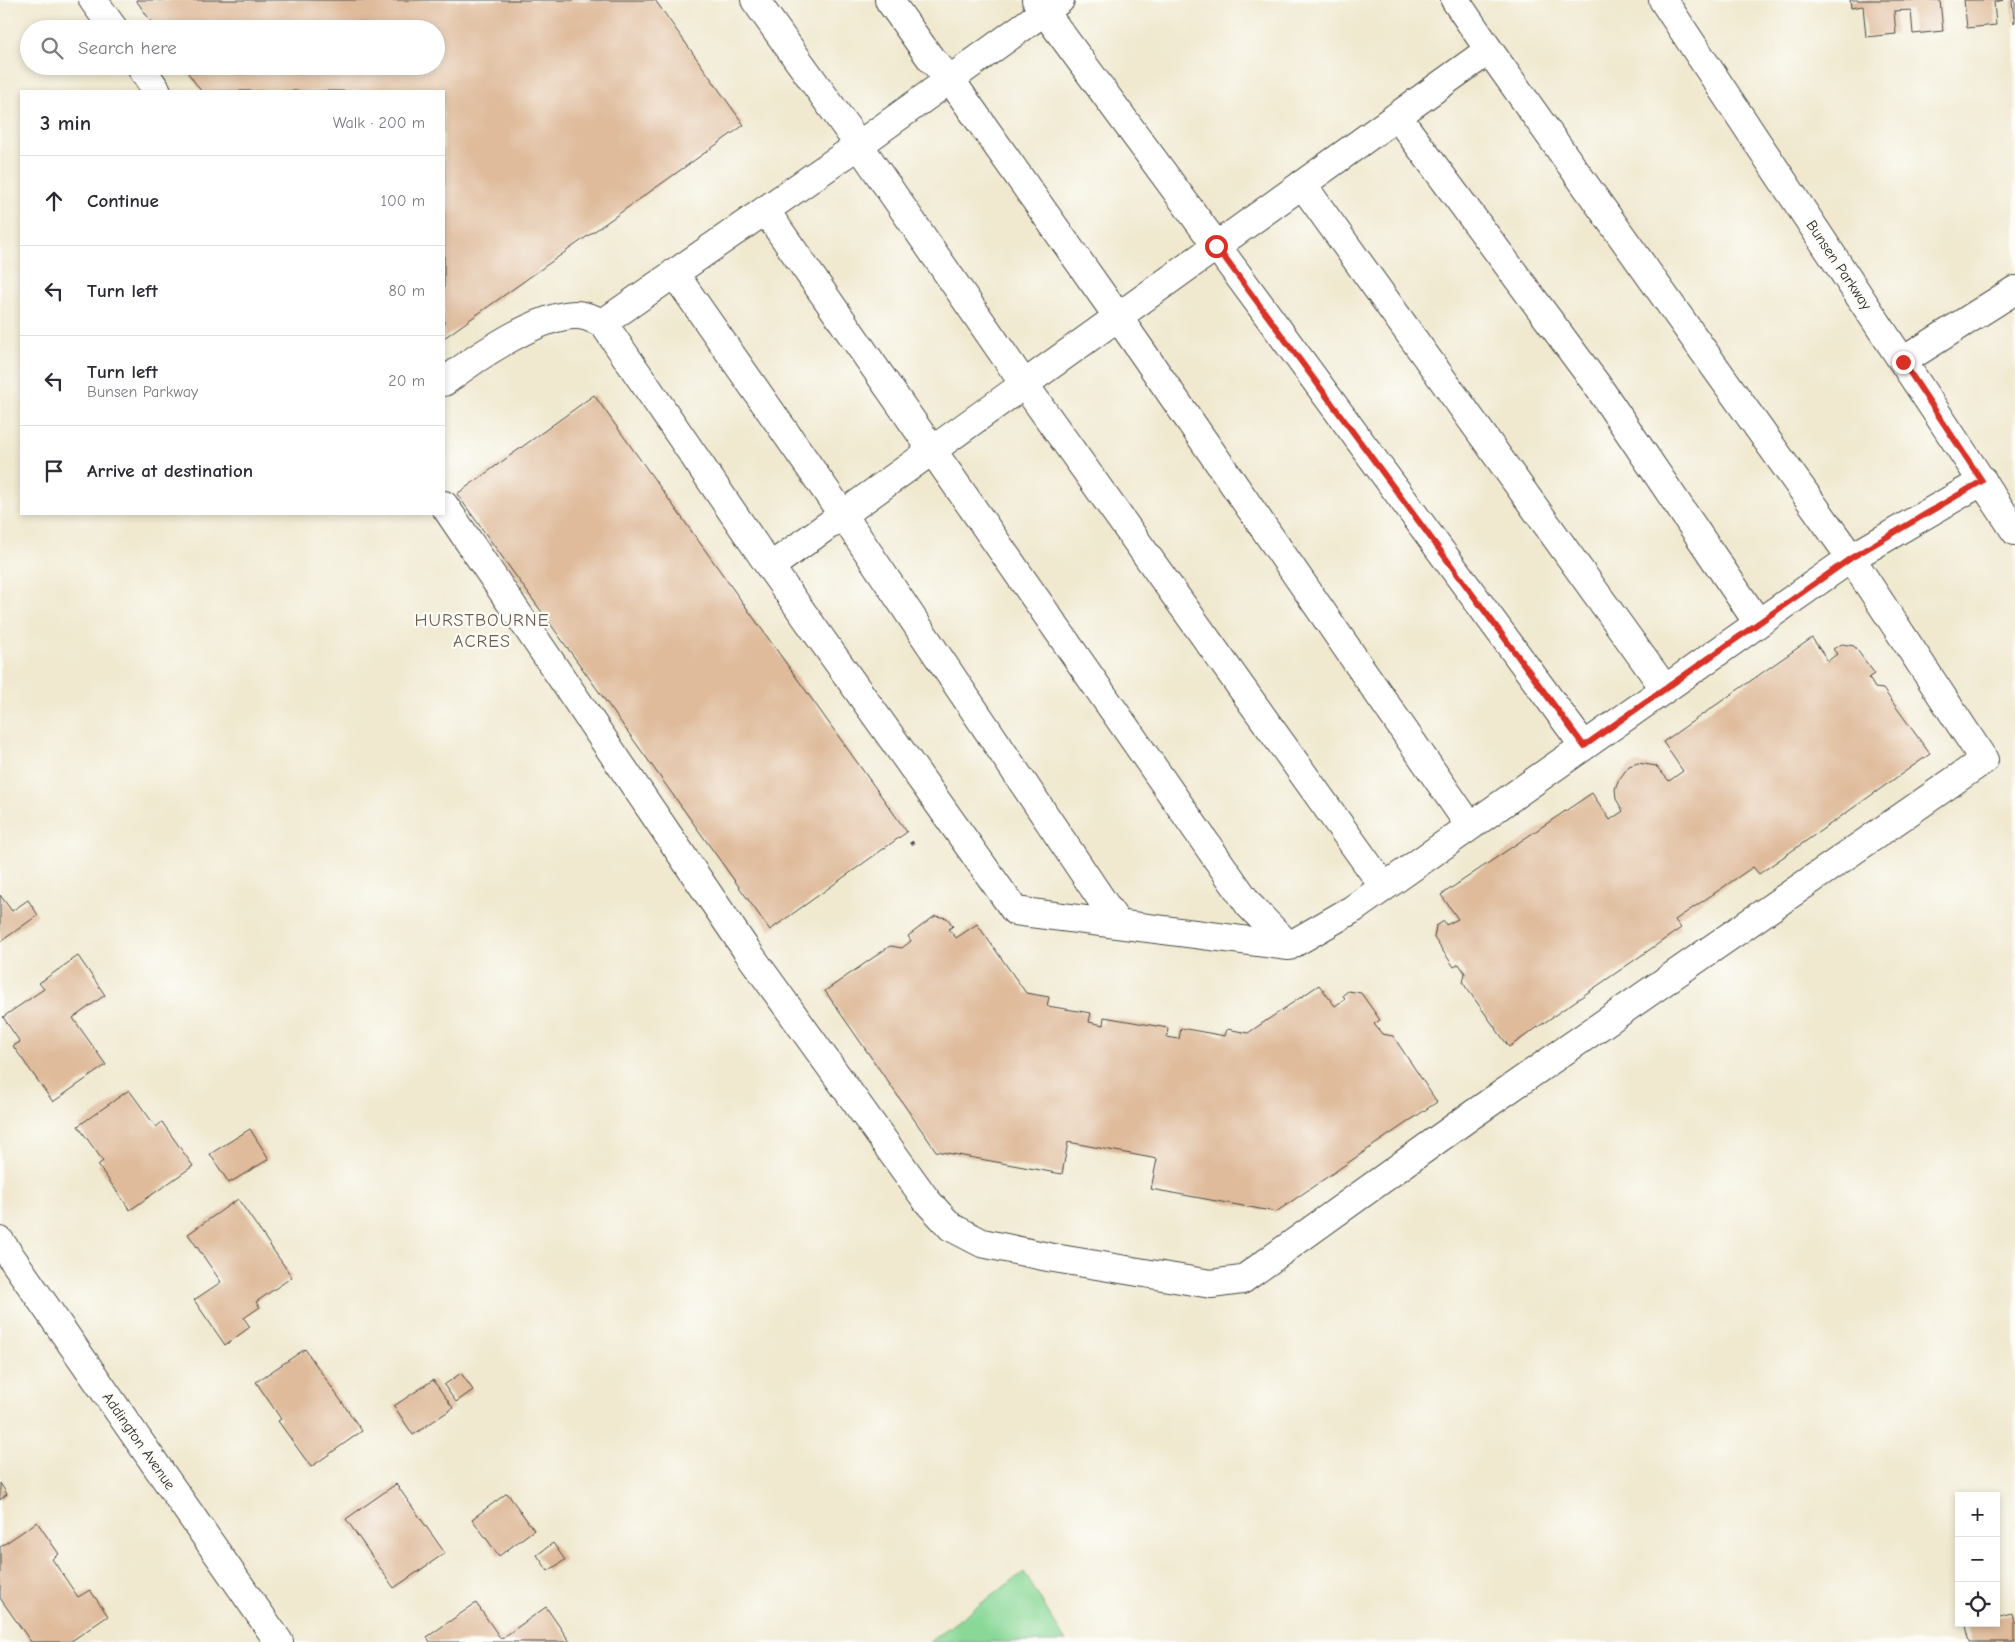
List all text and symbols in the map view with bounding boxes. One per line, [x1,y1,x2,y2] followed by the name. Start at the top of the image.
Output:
[20,20,445,75] search box
[38,34,66,62] icon: search
[78,37,177,59] text: Search here
[40,111,91,135] text: 3 min
[333,114,425,132] text: Walk · 200 m
[40,187,68,215] icon: ahead
[87,190,159,212] text: Continue
[381,192,425,210] text: 100 m
[1802,217,1876,313] street label: Bunsen Parkway
[1205,235,1228,258] route start
[40,277,68,305] icon: left
[87,280,158,302] text: Turn left
[388,282,425,300] text: 80 m
[1892,351,1915,374] route end
[87,361,158,383] text: Turn left
[40,367,68,395] icon: left
[388,372,425,390] text: 20 m
[87,383,198,401] text: Bunsen Parkway
[40,457,68,485] icon: arrive
[87,460,253,482] text: Arrive at destination
[414,610,550,652] district label: HURSTBOURNE ACRES
[99,1389,180,1494] street label: Addington Avenue
[1955,1492,2000,1627] map controls
[1955,1492,2000,1537] button: +
[1955,1537,2000,1582] button: −
[1955,1582,2000,1627] button: locate

